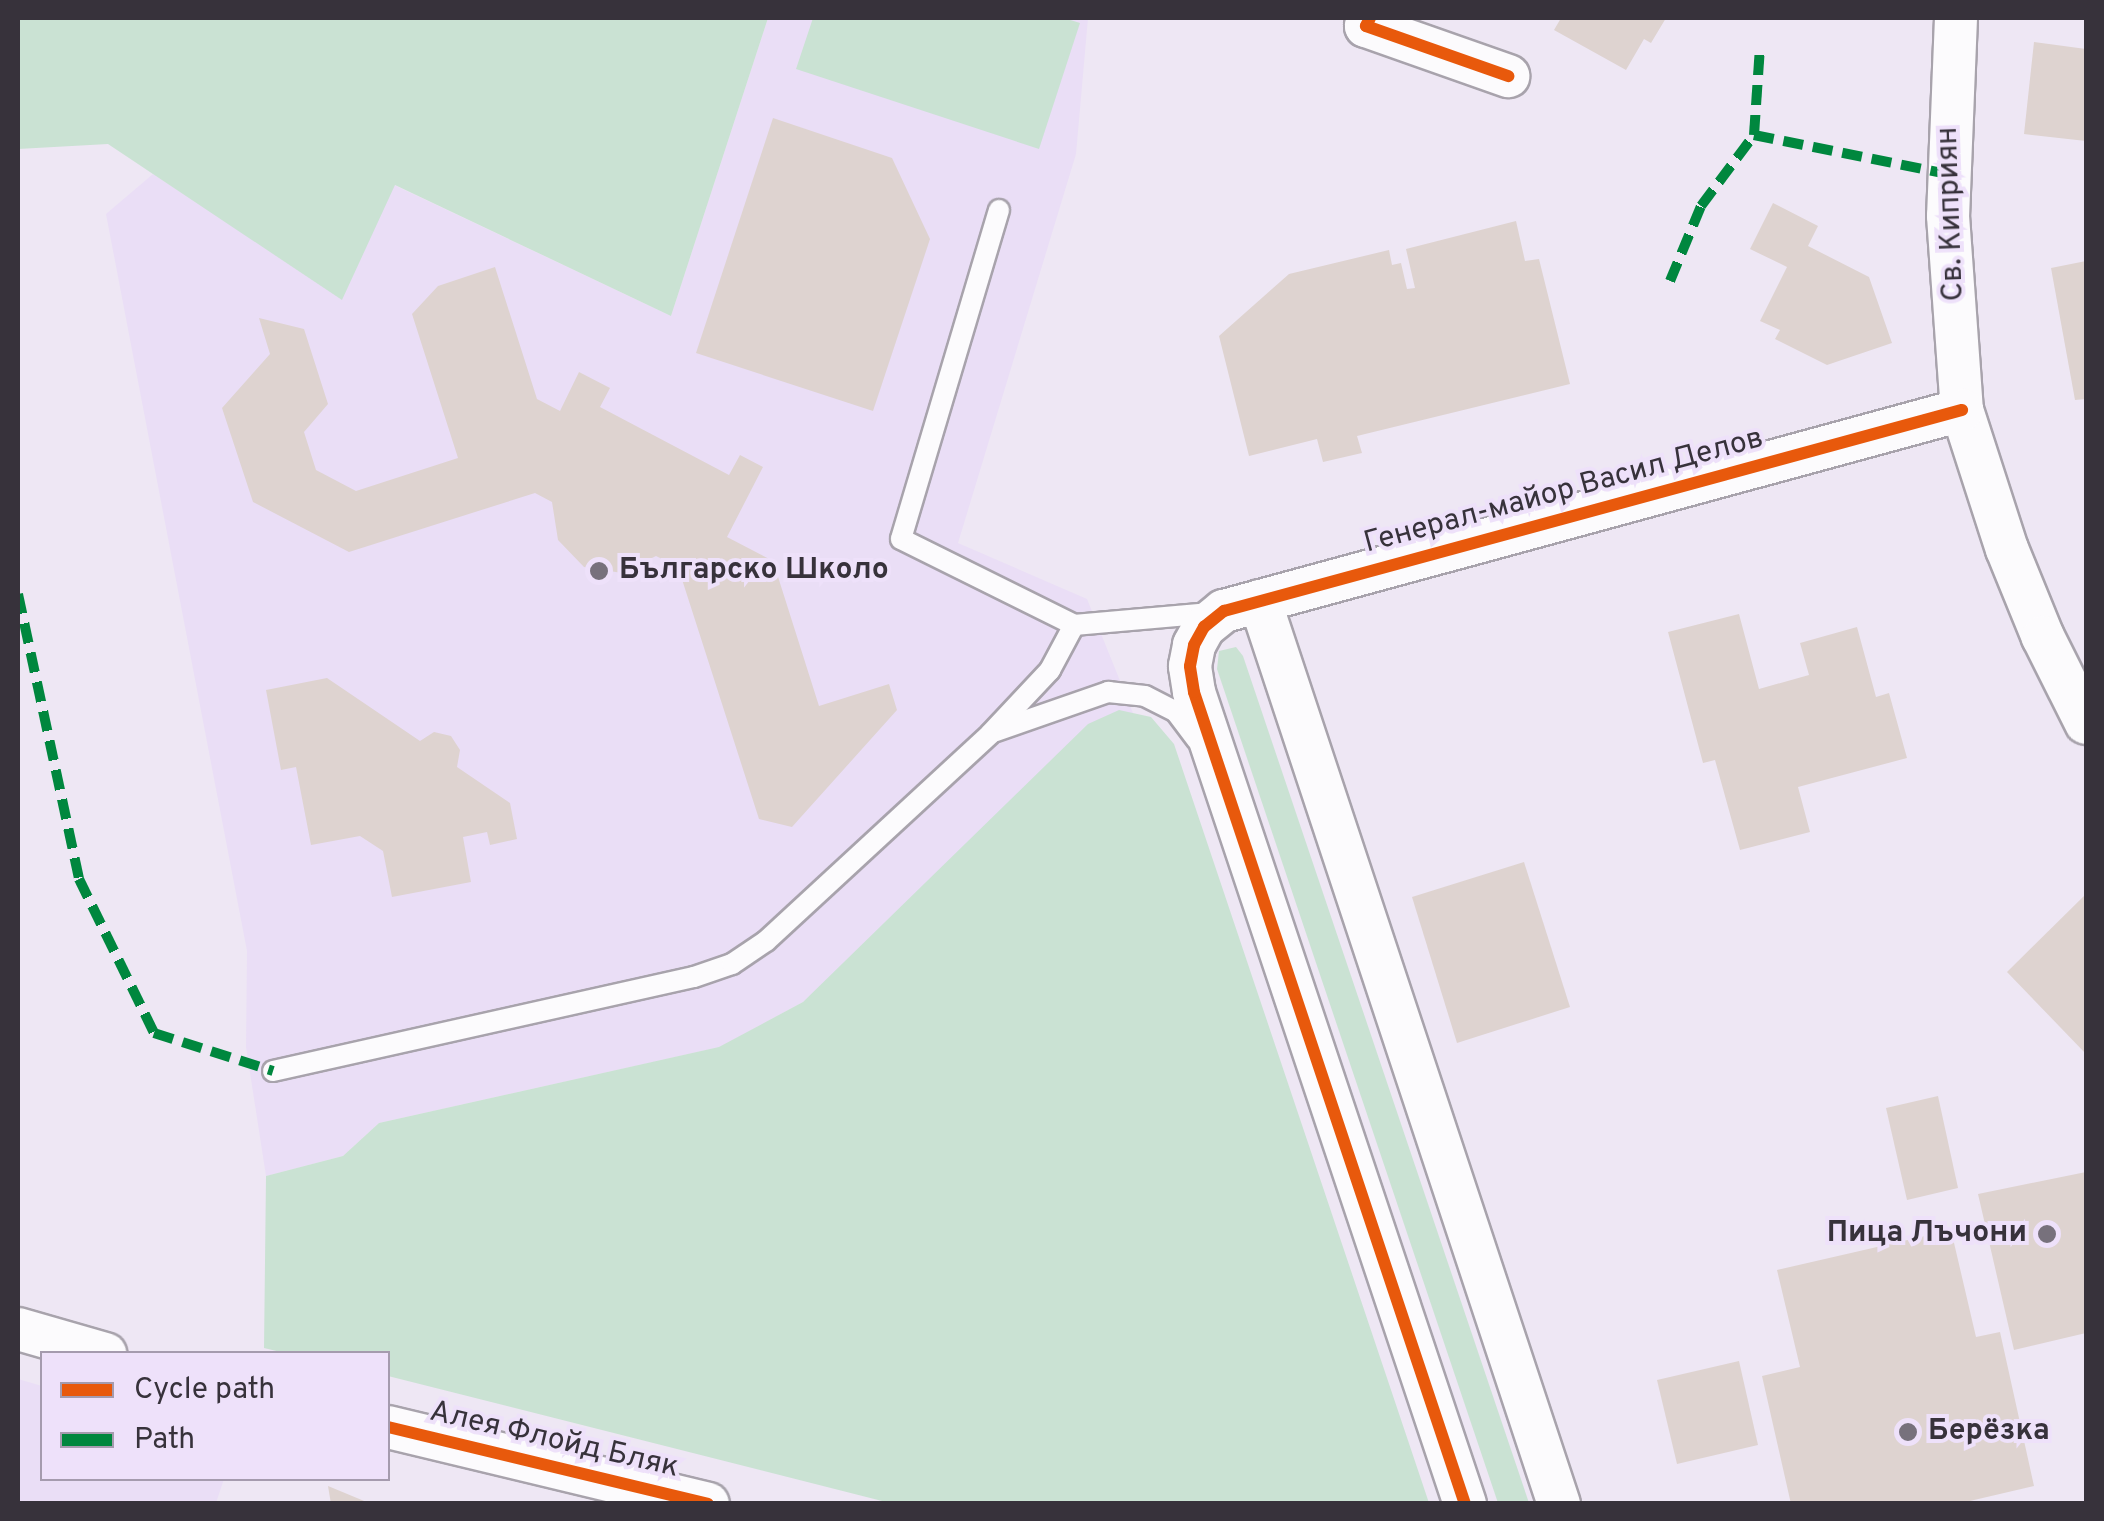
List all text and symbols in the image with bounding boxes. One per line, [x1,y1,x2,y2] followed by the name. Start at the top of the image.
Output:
[1931,126,1973,302] street label: Св. Киприян
[1360,421,1768,563] street label: Генерал-майор Васил Делов
[619,553,889,589] place label: Българско Школо
[588,560,610,582] marker: Българско Школо
[1827,1216,2027,1252] place label: Пица Лъчони
[2036,1223,2058,1245] marker: Пица Лъчони
[40,1351,390,1481] legend
[134,1372,275,1409] text: Cycle path
[426,1395,682,1487] street label: Алея Флойд Бляк
[1928,1414,2050,1450] place label: Берёзка
[1897,1421,1919,1443] marker: Берёзка
[134,1422,195,1459] text: Path

